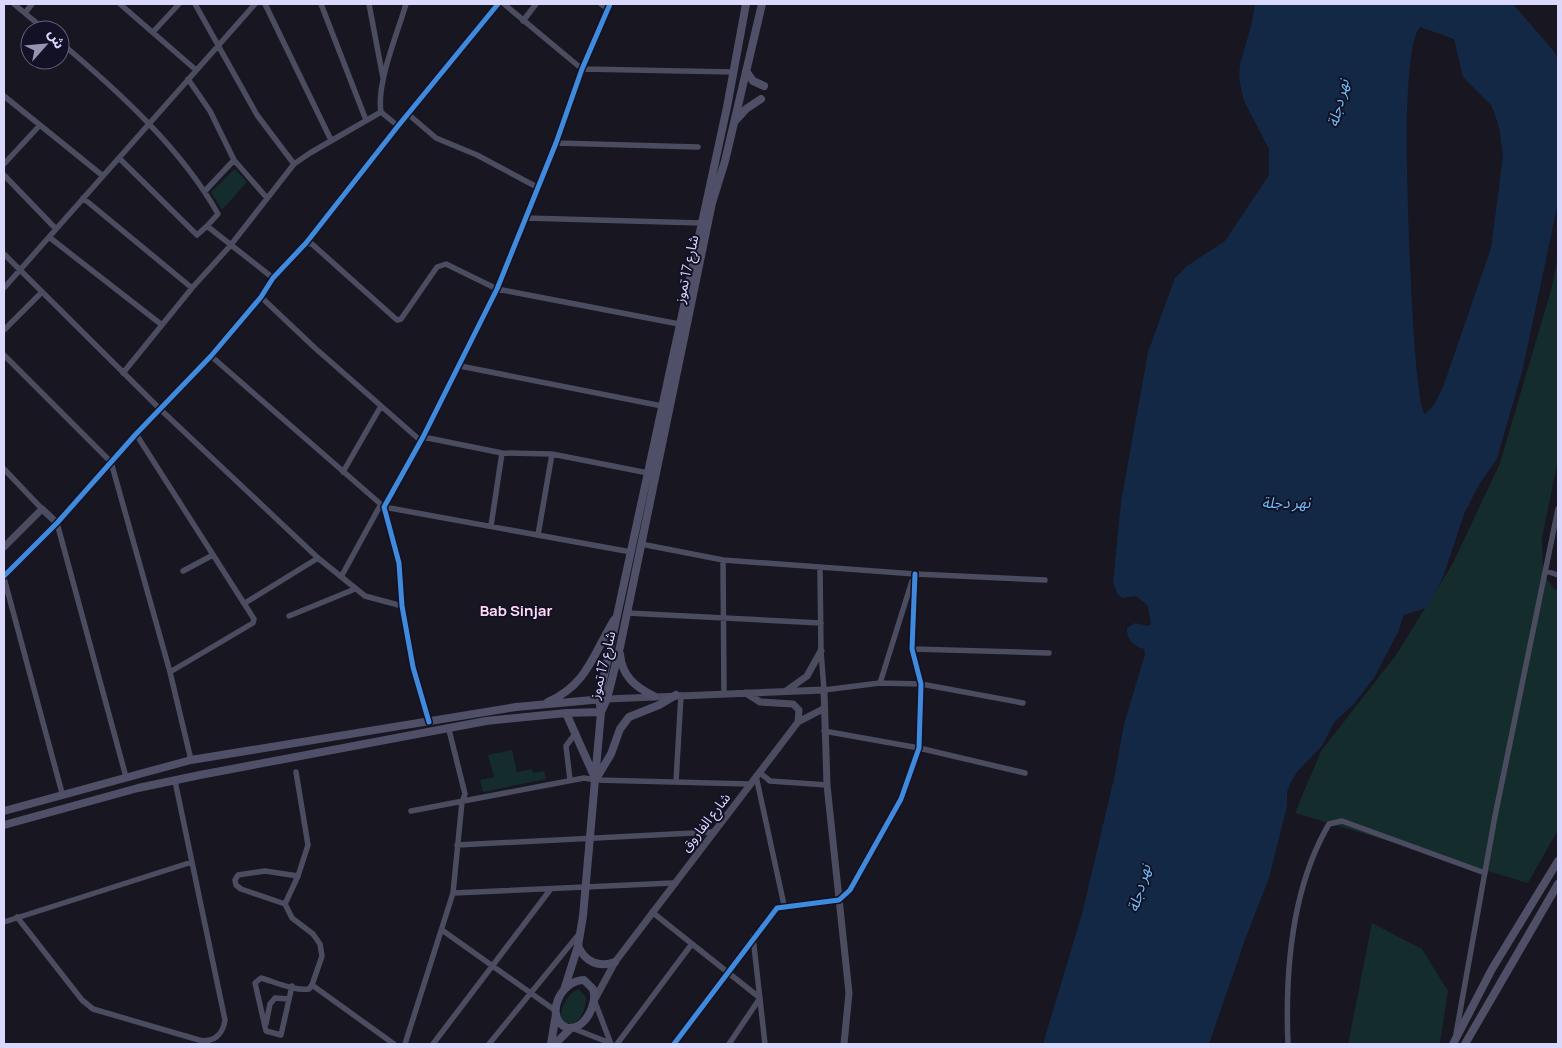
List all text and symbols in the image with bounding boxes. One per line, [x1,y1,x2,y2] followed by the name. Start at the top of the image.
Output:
[20,20,70,70] north arrow
[44,26,70,52] text: ش
[1322,75,1354,129] water label: نهر دجلة
[669,233,704,306] street label: شارع 17 تموز
[1262,492,1312,513] water label: نهر دجلة
[480,600,552,621] district label: Bab Sinjar
[584,629,622,702] street label: شارع 17 تموز
[676,788,736,857] street label: شارع الفاروق
[1122,860,1156,914] water label: نهر دجلة

